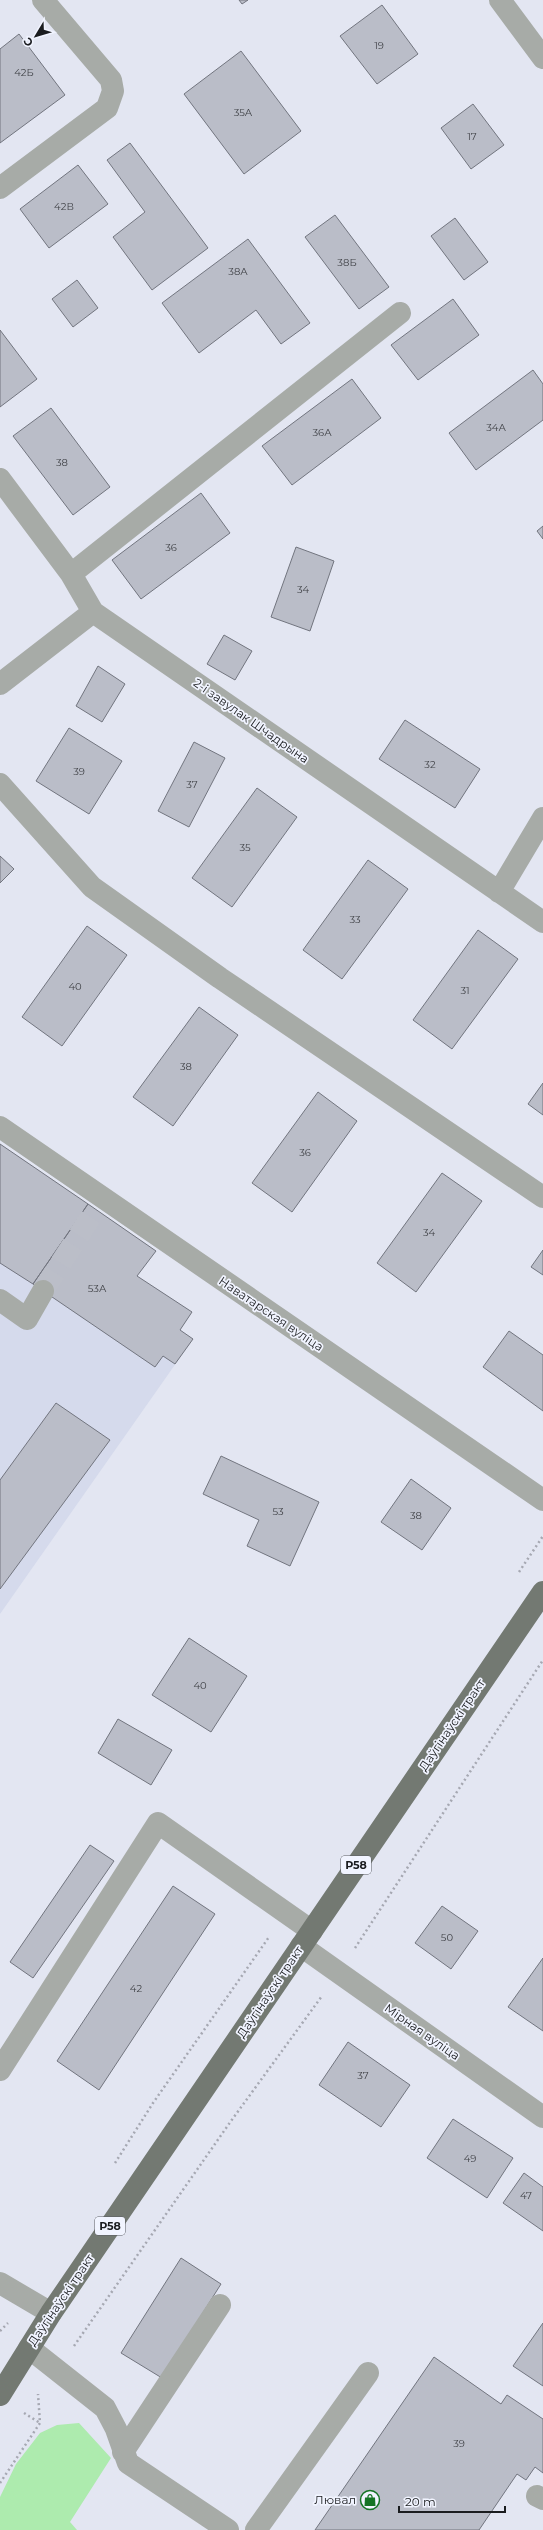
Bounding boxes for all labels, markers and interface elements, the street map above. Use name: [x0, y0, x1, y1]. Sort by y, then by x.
north arrow: [16, 16, 56, 56]
text: С: [20, 35, 36, 50]
house number: 19: [374, 39, 384, 52]
house number: 42Б: [14, 66, 34, 79]
house number: 35А: [234, 106, 253, 119]
house number: 17: [467, 130, 477, 143]
house number: 42В: [54, 200, 74, 213]
house number: 38Б: [337, 256, 357, 269]
house number: 38А: [228, 265, 248, 278]
house number: 34А: [486, 421, 506, 434]
house number: 36А: [312, 426, 332, 439]
house number: 38: [56, 456, 68, 469]
house number: 36: [165, 541, 177, 554]
house number: 34: [297, 583, 310, 596]
street label: 2-і завулак Шчадрына: [191, 675, 312, 766]
house number: 32: [424, 758, 436, 771]
house number: 39: [73, 765, 85, 778]
house number: 37: [186, 778, 198, 791]
house number: 35: [239, 841, 251, 854]
house number: 33: [349, 913, 361, 926]
house number: 40: [68, 980, 82, 993]
house number: 31: [460, 984, 470, 997]
house number: 38: [180, 1060, 192, 1073]
house number: 36: [299, 1146, 311, 1159]
house number: 34: [423, 1226, 436, 1239]
street label: Наватарская вуліца: [216, 1273, 326, 1354]
house number: 53А: [88, 1282, 107, 1295]
house number: 53: [272, 1505, 284, 1518]
house number: 38: [410, 1509, 422, 1522]
street label: Даўгінаўскі тракт: [415, 1676, 488, 1773]
house number: 40: [193, 1679, 207, 1692]
road number: Р58: [341, 1856, 371, 1874]
house number: 50: [441, 1931, 454, 1944]
street label: Даўгінаўскі тракт: [233, 1943, 306, 2040]
house number: 42: [130, 1982, 142, 1995]
street label: Мірная вуліца: [382, 2000, 463, 2063]
house number: 37: [357, 2069, 369, 2082]
house number: 49: [464, 2152, 476, 2165]
house number: 47: [520, 2189, 532, 2202]
road number: Р58: [95, 2217, 125, 2235]
street label: Даўгінаўскі тракт: [24, 2251, 97, 2348]
house number: 39: [453, 2437, 465, 2450]
scale bar: [399, 2488, 505, 2514]
shop icon: Лювал: [359, 2489, 381, 2511]
place label: Лювал: [314, 2492, 356, 2507]
text: 20 m: [405, 2494, 436, 2509]

